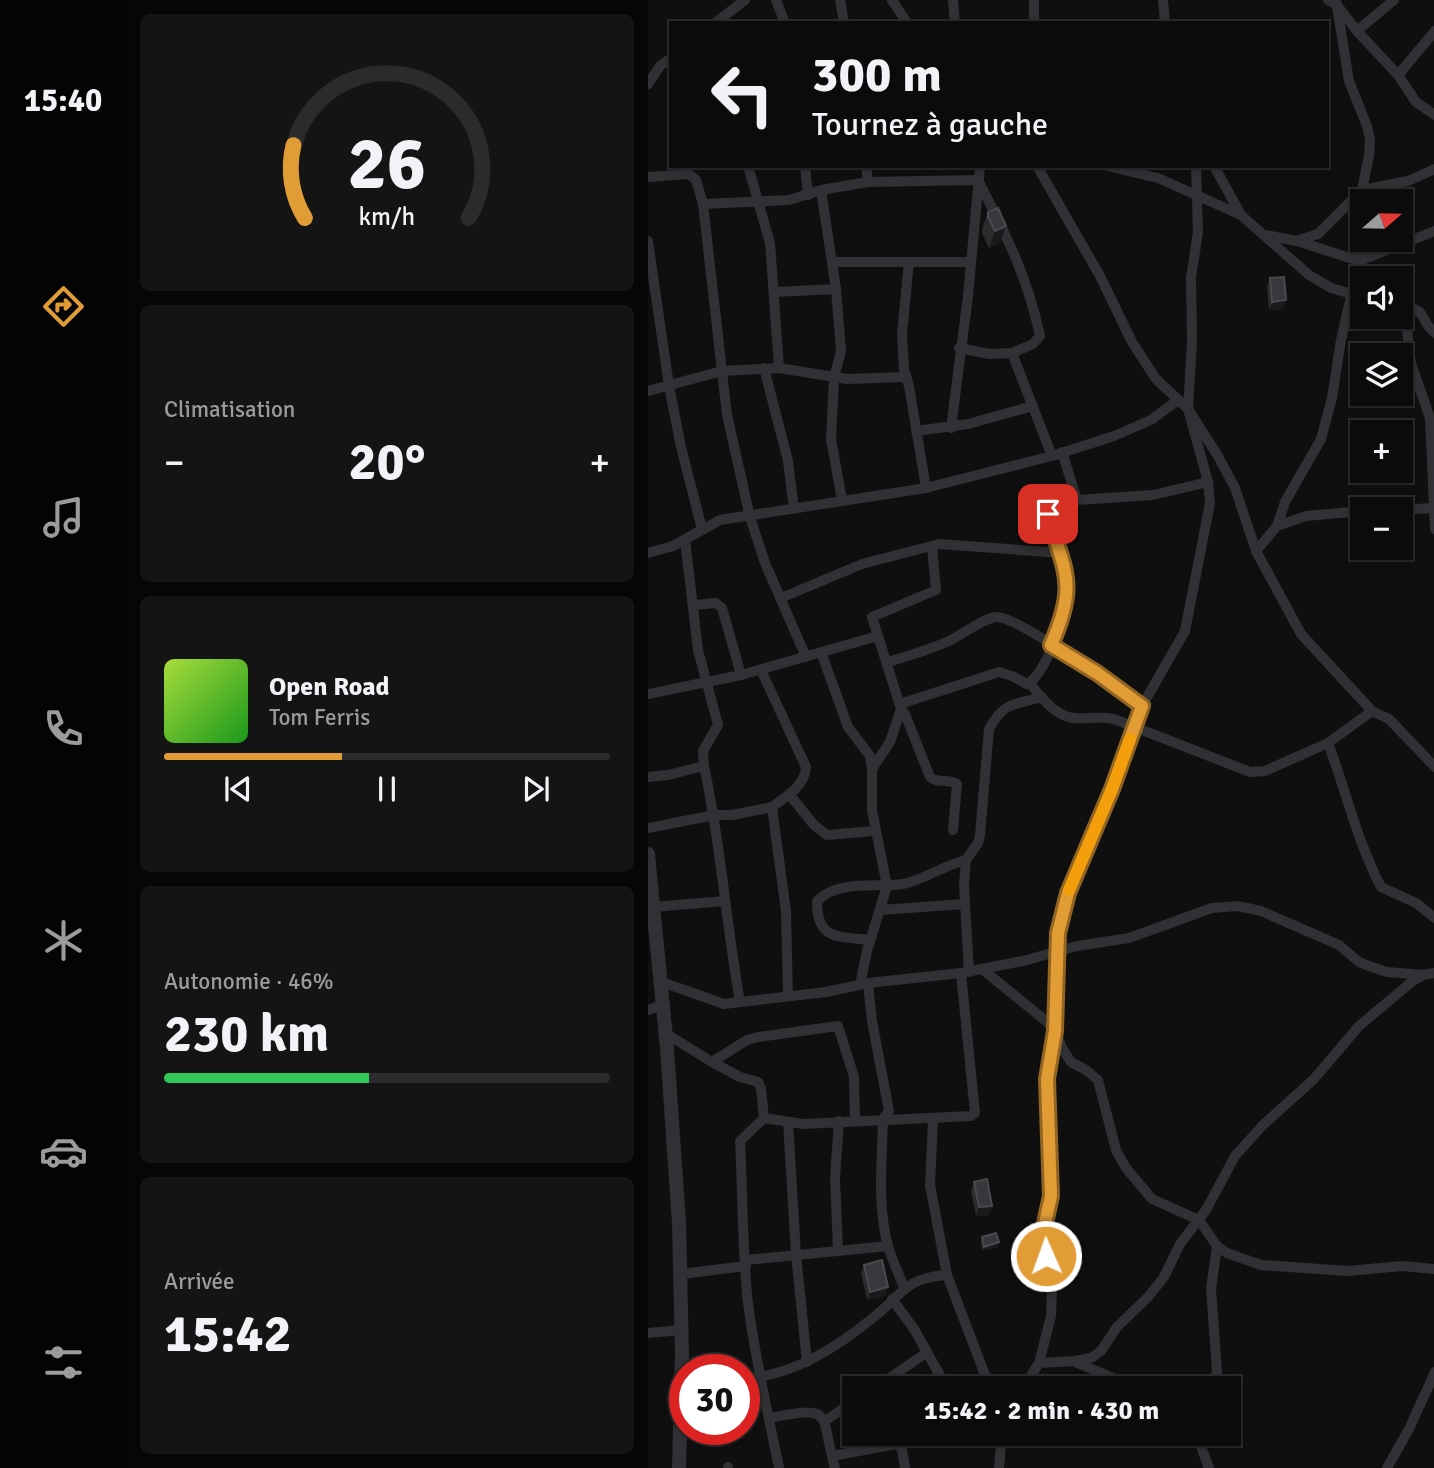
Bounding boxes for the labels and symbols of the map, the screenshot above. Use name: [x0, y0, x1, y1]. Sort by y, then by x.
north arrow: [1350, 189, 1413, 252]
pin: [1018, 484, 1078, 544]
position arrow: [1009, 1219, 1083, 1293]
speed limit sign: 30: [669, 1354, 760, 1445]

